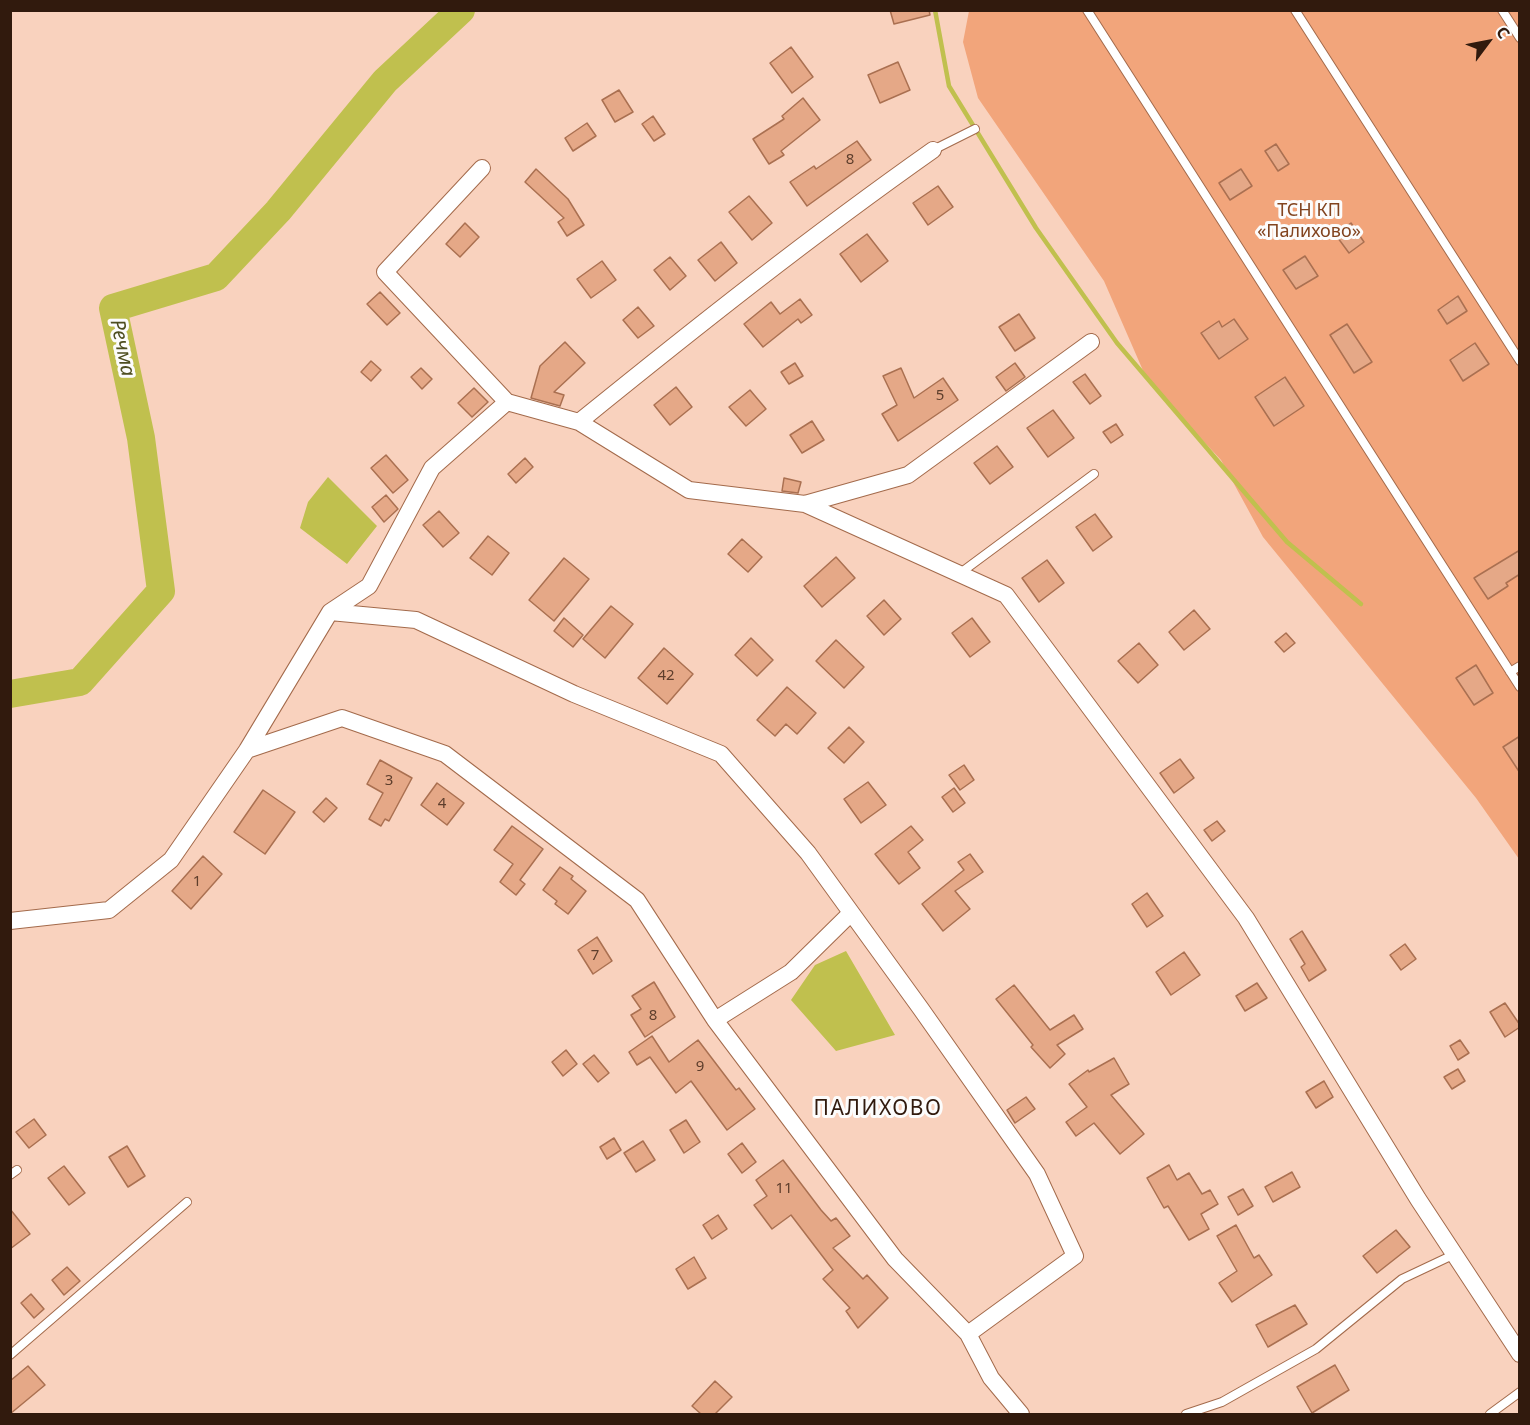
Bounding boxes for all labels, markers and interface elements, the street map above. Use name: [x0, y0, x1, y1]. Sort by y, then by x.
north arrow: [1458, 12, 1518, 72]
text: С: [1491, 22, 1515, 43]
house number: 8: [846, 151, 854, 169]
park label: ТСН КП «Палихово»: [1257, 200, 1361, 242]
water label: Речма: [104, 317, 140, 379]
house number: 5: [936, 387, 944, 405]
house number: 42: [657, 667, 675, 685]
house number: 3: [385, 772, 393, 790]
house number: 4: [438, 795, 446, 813]
house number: 1: [193, 873, 201, 891]
house number: 7: [591, 947, 599, 965]
house number: 8: [649, 1007, 657, 1025]
house number: 9: [696, 1058, 704, 1076]
district label: ПАЛИХОВО: [814, 1096, 942, 1122]
house number: 11: [775, 1180, 793, 1198]

